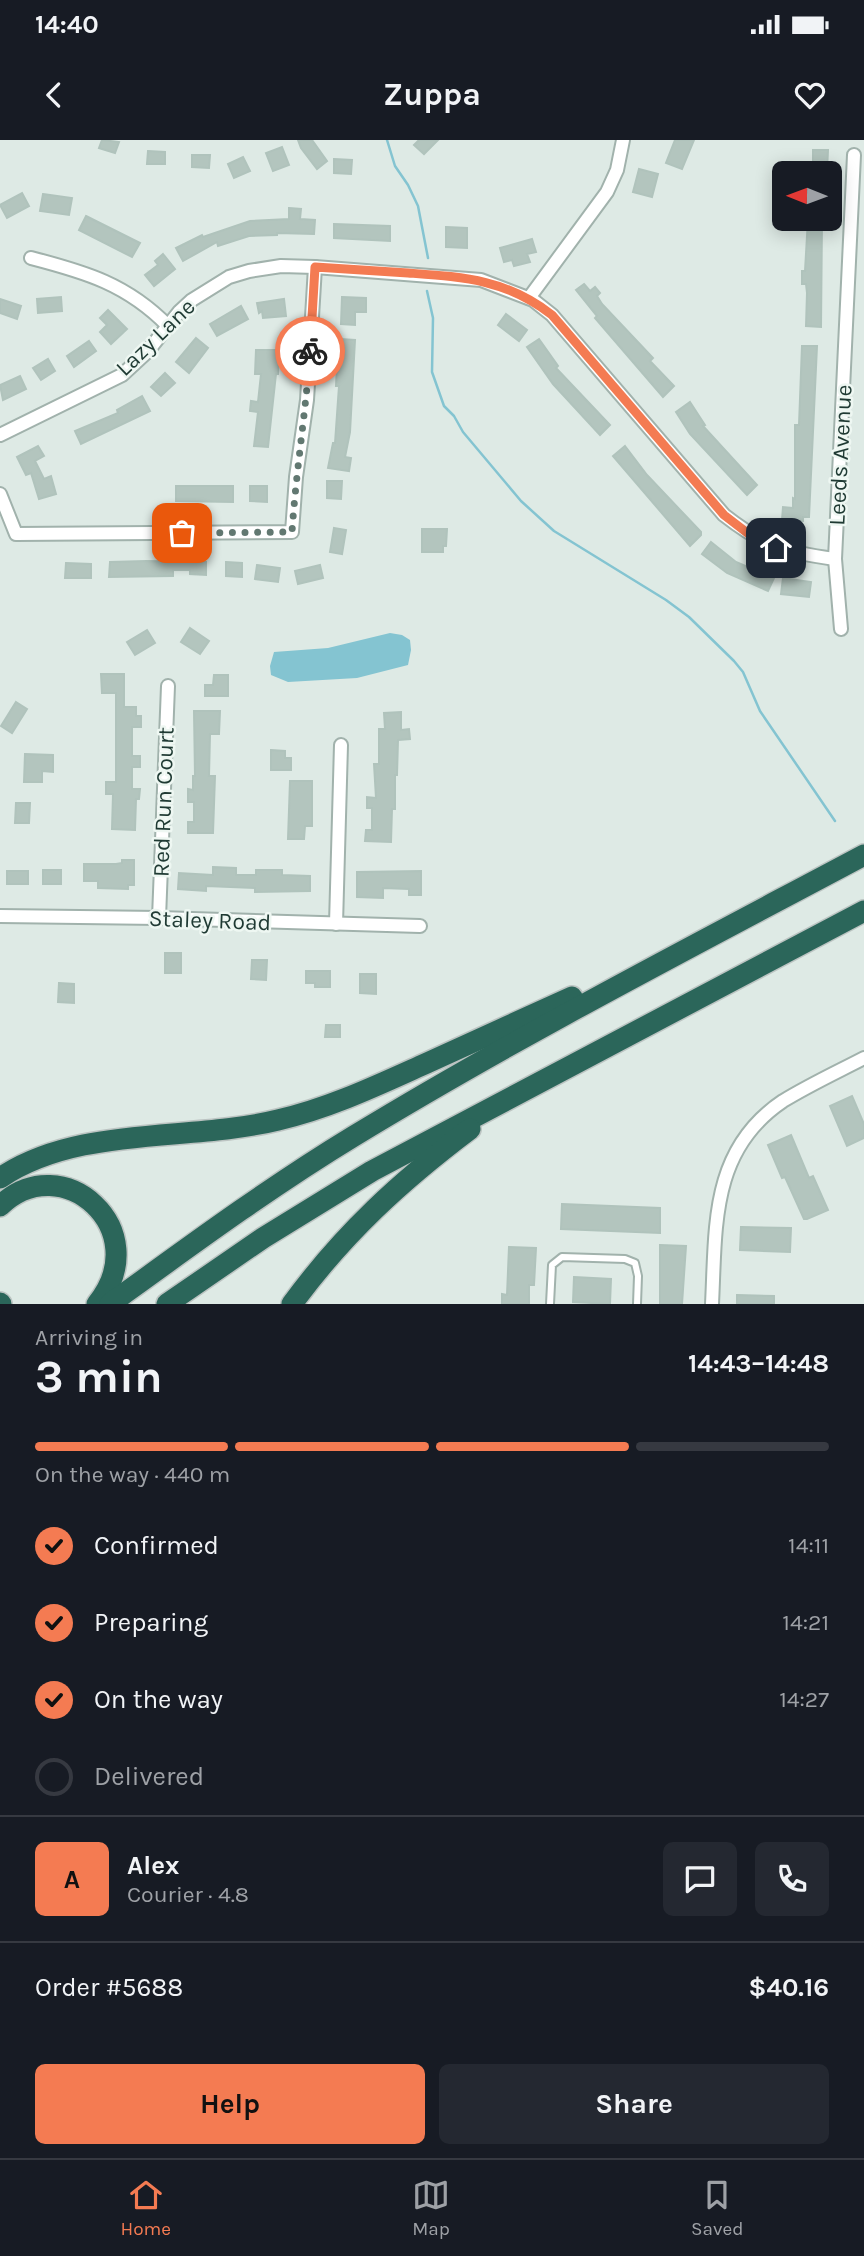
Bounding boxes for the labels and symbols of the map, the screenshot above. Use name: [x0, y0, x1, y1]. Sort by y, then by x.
north arrow: [772, 161, 842, 231]
street label: Lazy Lane: [110, 293, 201, 382]
courier: [275, 316, 345, 386]
street label: Leeds Avenue: [823, 384, 858, 526]
pin: [152, 503, 212, 563]
pin: [746, 518, 806, 578]
street label: Red Run Court: [147, 726, 180, 877]
street label: Staley Road: [148, 905, 272, 936]

